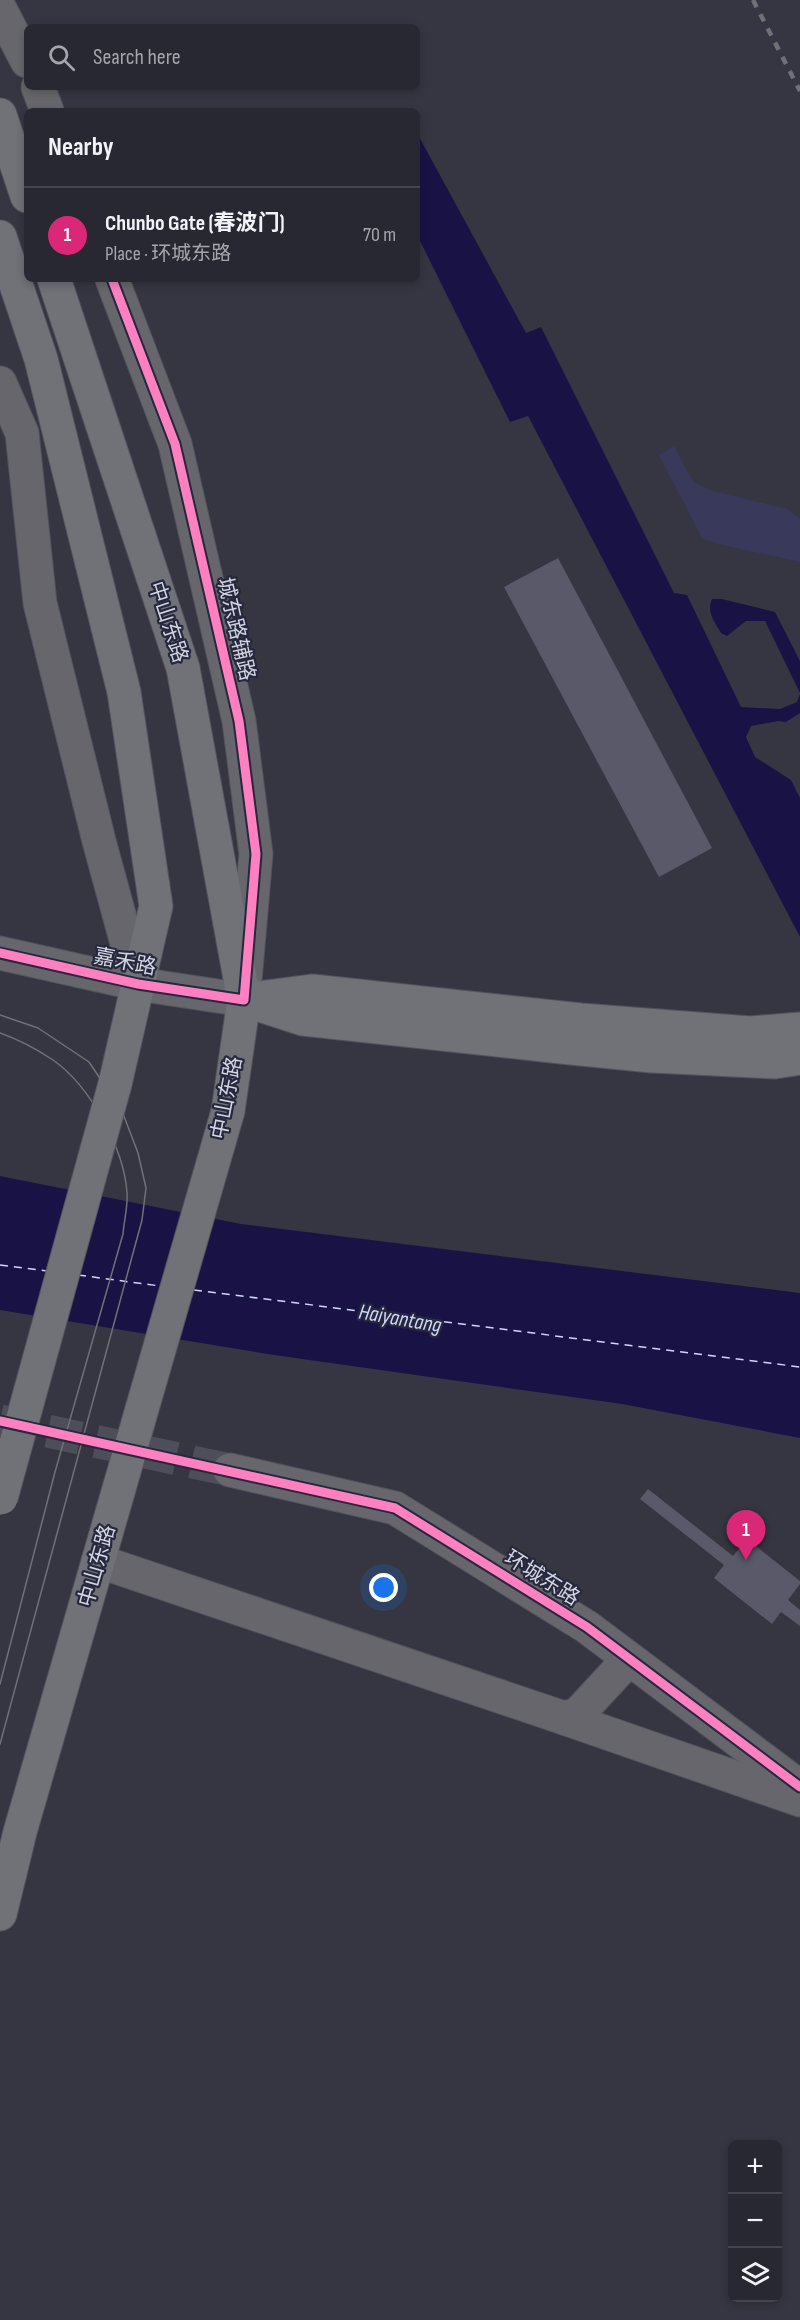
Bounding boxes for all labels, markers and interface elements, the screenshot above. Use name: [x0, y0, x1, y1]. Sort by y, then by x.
search box: [24, 24, 420, 90]
icon: search: [45, 41, 78, 74]
text: Search here: [93, 44, 180, 71]
text: Nearby: [48, 132, 114, 163]
text: Chunbo Gate (春波门): [105, 210, 285, 237]
text: 1: [64, 223, 71, 247]
text: 70 m: [363, 223, 396, 247]
text: Place · 环城东路: [105, 242, 231, 266]
street label: 城东路辅路: [212, 575, 260, 683]
street label: 中山东路: [143, 578, 193, 666]
street label: 嘉禾路: [92, 944, 158, 980]
street label: 中山东路: [207, 1054, 247, 1142]
water label: Haiyantang: [356, 1298, 444, 1340]
pin: 1: [726, 1510, 766, 1560]
street label: 中山东路: [73, 1522, 121, 1610]
street label: 环城东路: [500, 1545, 584, 1611]
your location: [369, 1573, 398, 1602]
map controls: [728, 2140, 782, 2302]
button: +: [728, 2140, 782, 2194]
button: −: [728, 2194, 782, 2248]
button: layers: [728, 2248, 782, 2302]

